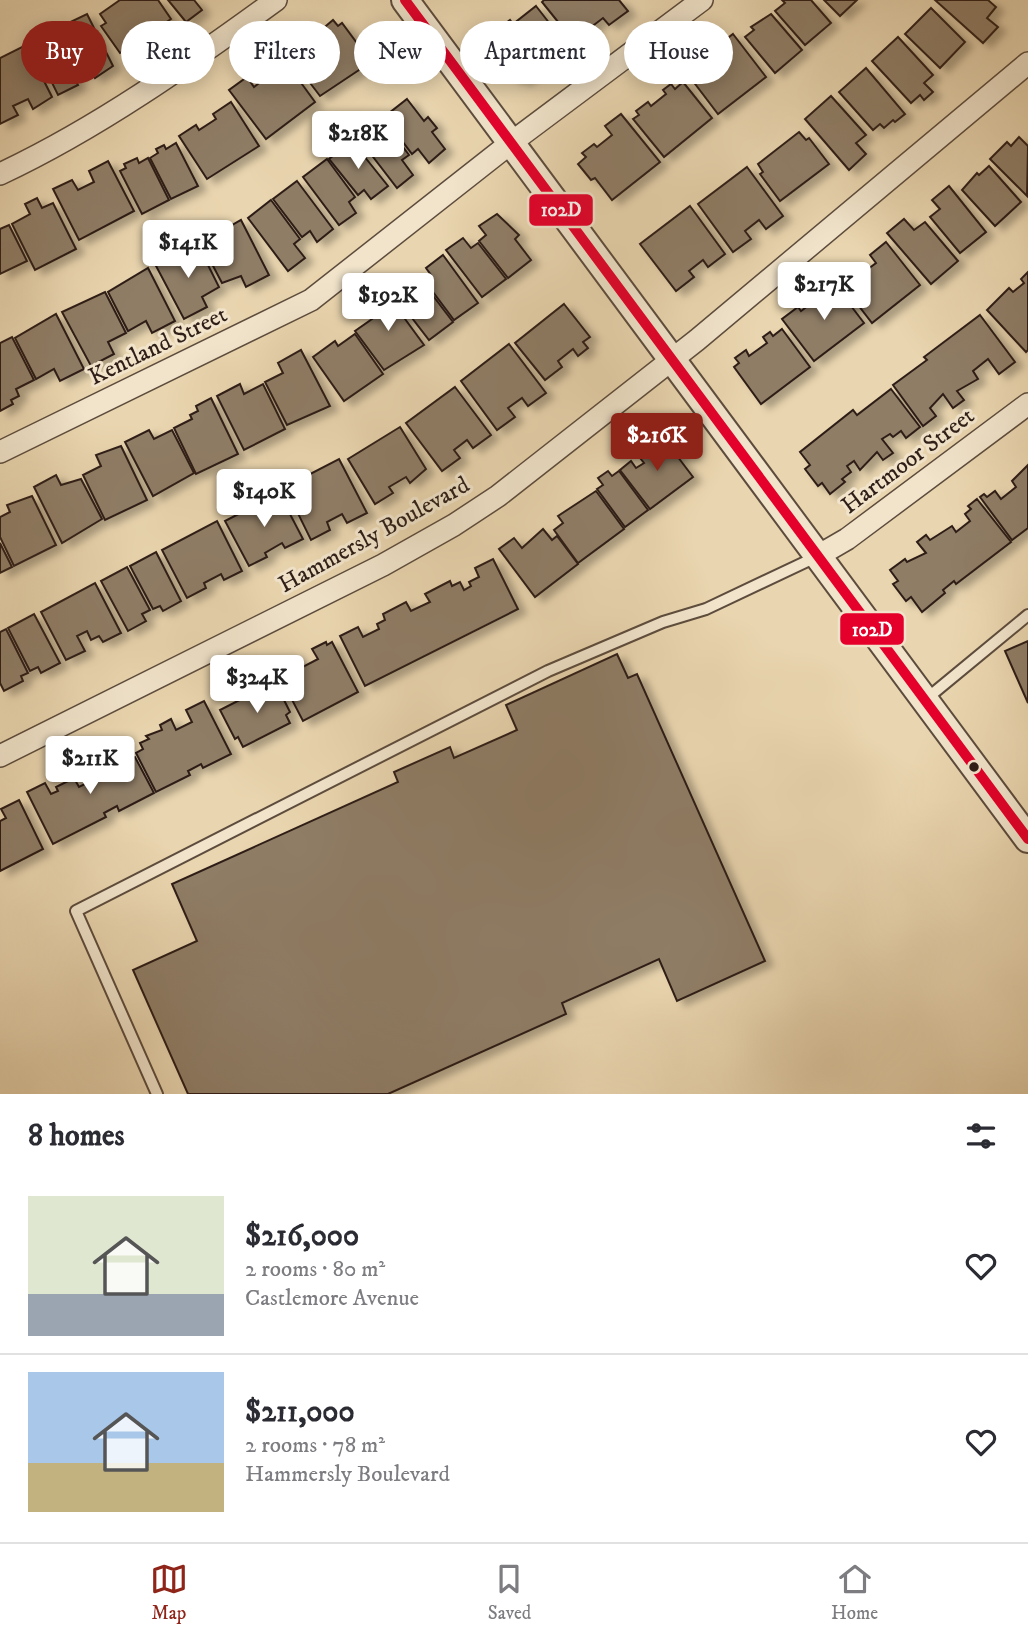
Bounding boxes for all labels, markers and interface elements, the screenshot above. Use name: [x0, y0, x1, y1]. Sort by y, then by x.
chip: Buy: [21, 21, 107, 84]
chip: Rent: [121, 21, 215, 84]
chip: Filters: [229, 21, 340, 84]
chip: New: [354, 21, 446, 84]
chip: Apartment: [460, 21, 610, 84]
chip: House: [624, 21, 733, 84]
pin: $218K: [309, 111, 407, 171]
text: $218K: [328, 119, 388, 148]
line badge: 102D: [528, 193, 594, 227]
text: 102D: [541, 199, 581, 222]
pin: $141K: [139, 220, 237, 280]
text: $141K: [159, 228, 217, 257]
pin: $217K: [775, 262, 873, 322]
text: $217K: [794, 270, 854, 299]
pin: $192K: [339, 274, 437, 333]
text: $192K: [358, 281, 418, 310]
street label: Kentland Street: [84, 299, 232, 392]
street label: Hartmoor Street: [835, 401, 981, 521]
pin: $216K: [608, 414, 706, 473]
text: $216K: [627, 421, 687, 450]
pin: $140K: [215, 470, 313, 529]
street label: Hammersly Boulevard: [273, 470, 475, 600]
text: $140K: [233, 477, 295, 506]
line badge: 102D: [839, 612, 905, 646]
text: 102D: [852, 619, 892, 642]
pin: $324K: [208, 656, 306, 715]
text: $324K: [226, 663, 288, 692]
pin: $211K: [41, 736, 139, 796]
text: $211K: [62, 744, 118, 773]
unlabelled marker: [967, 760, 981, 774]
icon: filters: [962, 1117, 1000, 1155]
text: 8 homes: [28, 1118, 125, 1155]
text: $216,000: [245, 1218, 359, 1255]
icon: home: [84, 1224, 168, 1308]
icon: heart: [962, 1247, 1000, 1285]
text: 2 rooms · 80 m²: [245, 1255, 385, 1284]
text: Castlemore Avenue: [245, 1284, 419, 1313]
text: $211,000: [245, 1394, 355, 1431]
icon: home: [84, 1400, 168, 1484]
icon: heart: [962, 1423, 1000, 1461]
text: 2 rooms · 78 m²: [245, 1431, 385, 1460]
text: Hammersly Boulevard: [245, 1460, 450, 1489]
tab: Map: [150, 1560, 188, 1625]
tab: Saved: [488, 1560, 531, 1625]
tab: Home: [831, 1560, 878, 1625]

